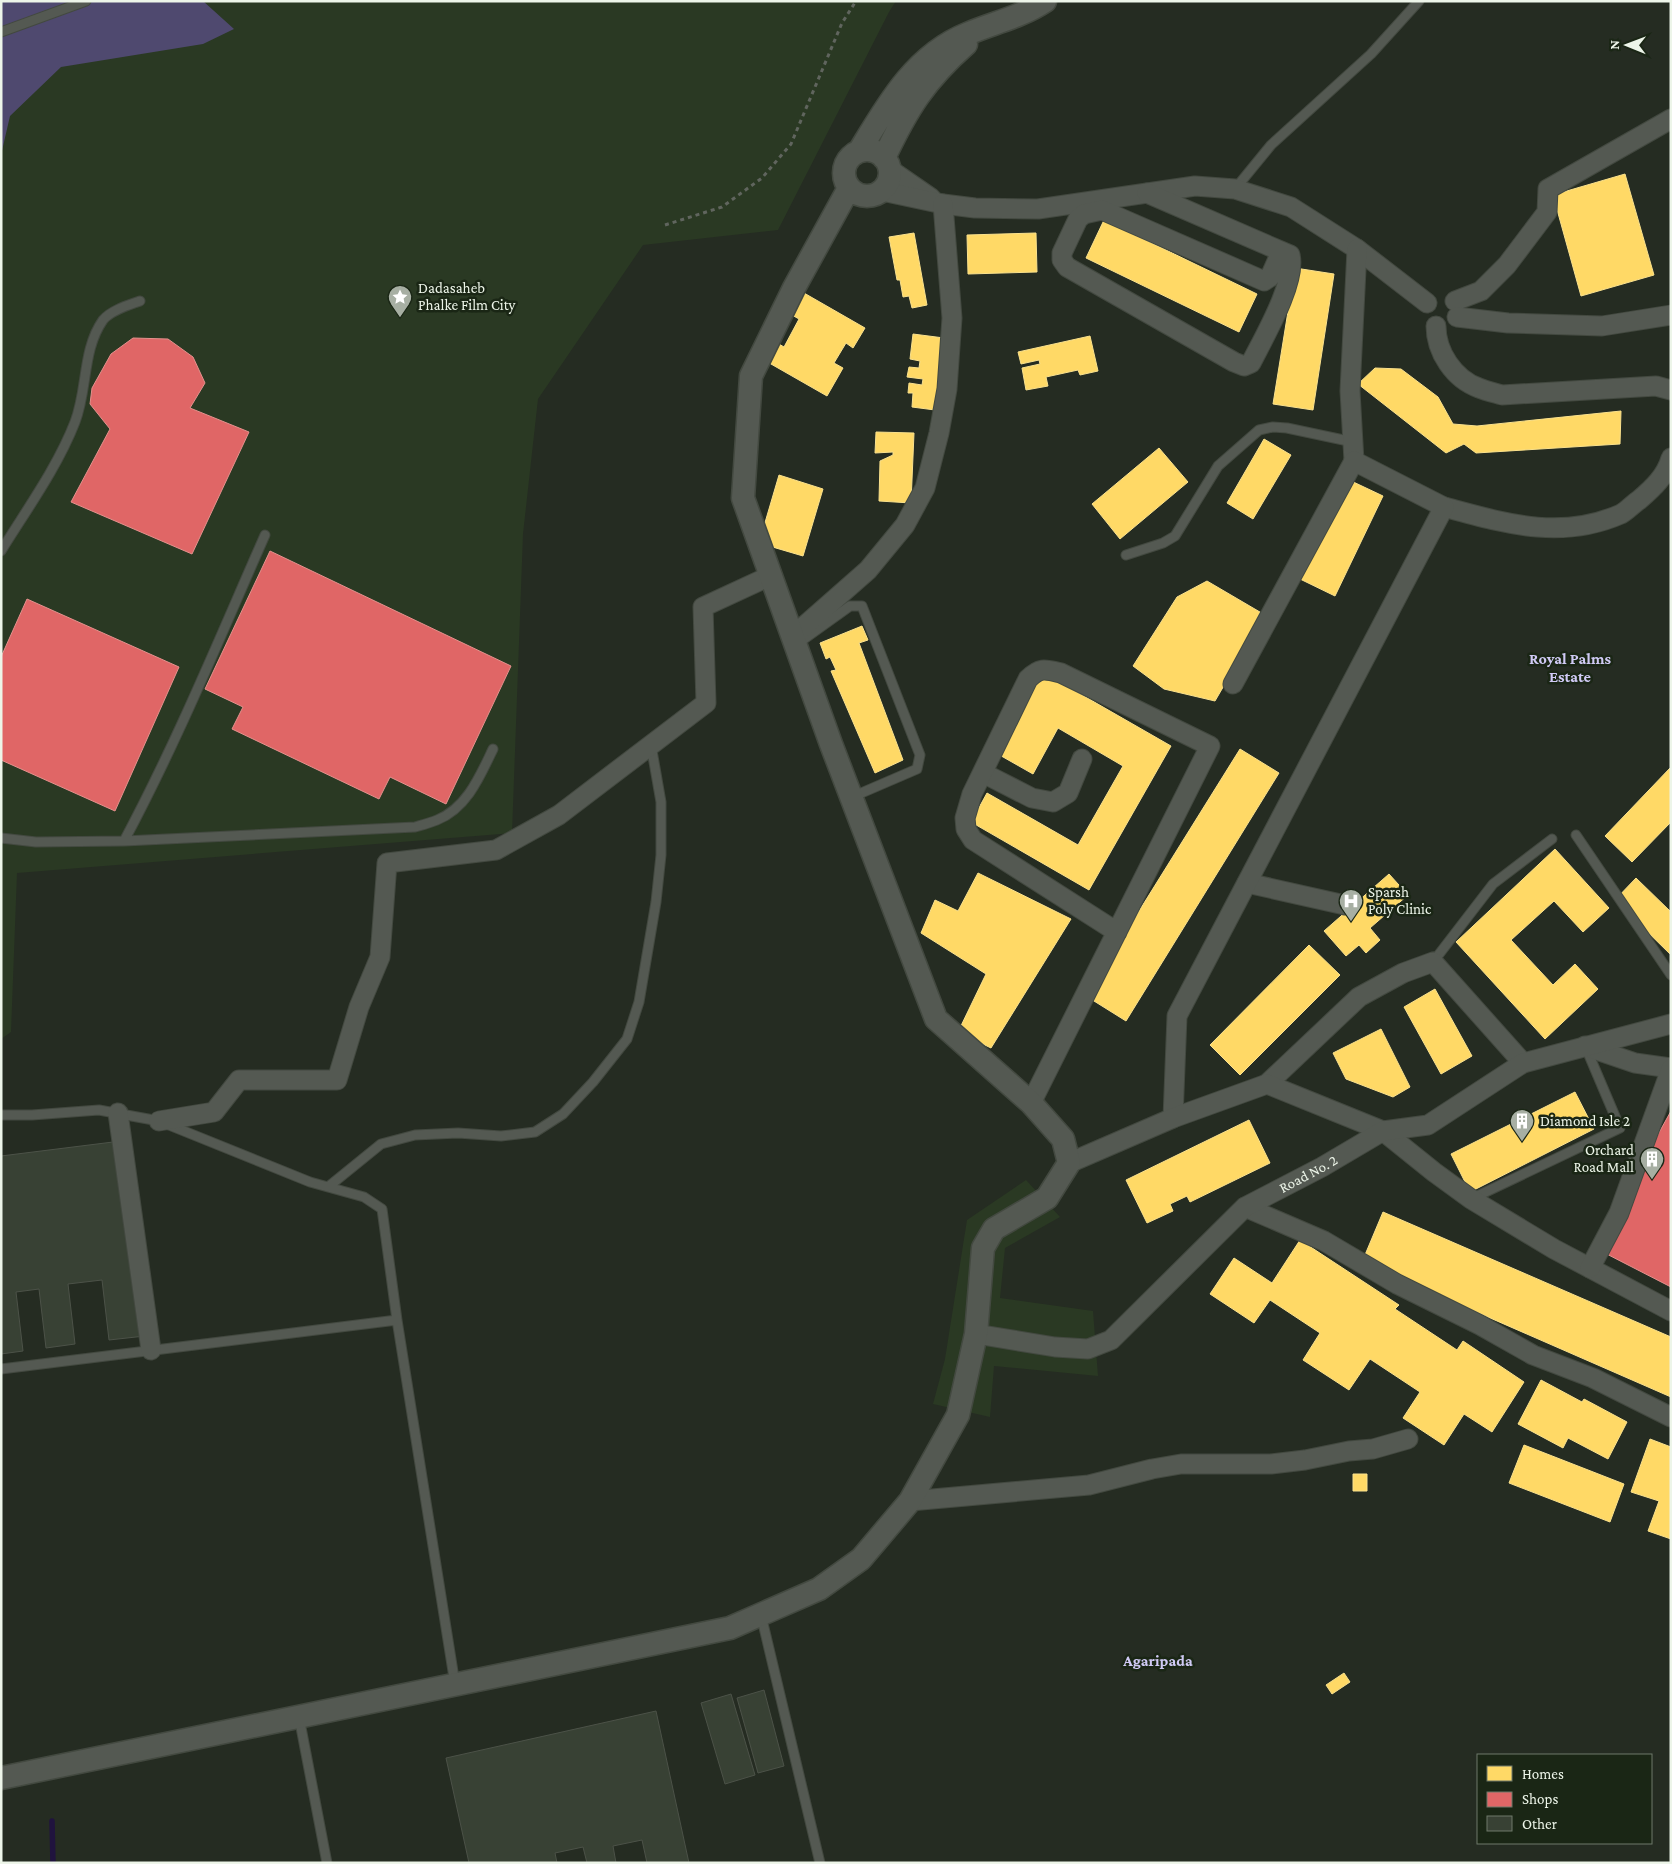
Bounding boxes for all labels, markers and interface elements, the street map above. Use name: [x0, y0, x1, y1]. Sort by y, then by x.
north arrow: [1602, 20, 1652, 70]
text: N: [1606, 39, 1622, 50]
place label: Dadasaheb Phalke Film City: [418, 280, 516, 314]
place icon: Dadasaheb Phalke Film City: [387, 284, 413, 318]
district label: Royal Palms Estate: [1529, 650, 1611, 685]
place label: Sparsh Poly Clinic: [1368, 884, 1432, 918]
hospital icon: Sparsh Poly Clinic: [1338, 888, 1364, 922]
building icon: Diamond Isle 2: [1509, 1108, 1535, 1142]
place label: Diamond Isle 2: [1540, 1113, 1630, 1129]
place label: Orchard Road Mall: [1574, 1142, 1634, 1175]
building icon: Orchard Road Mall: [1639, 1146, 1665, 1180]
street label: Road No. 2: [1276, 1152, 1340, 1196]
district label: Agaripada: [1122, 1652, 1193, 1669]
legend: [1477, 1754, 1652, 1844]
text: Homes: [1522, 1766, 1564, 1782]
text: Shops: [1522, 1791, 1558, 1808]
text: Other: [1522, 1816, 1558, 1832]

